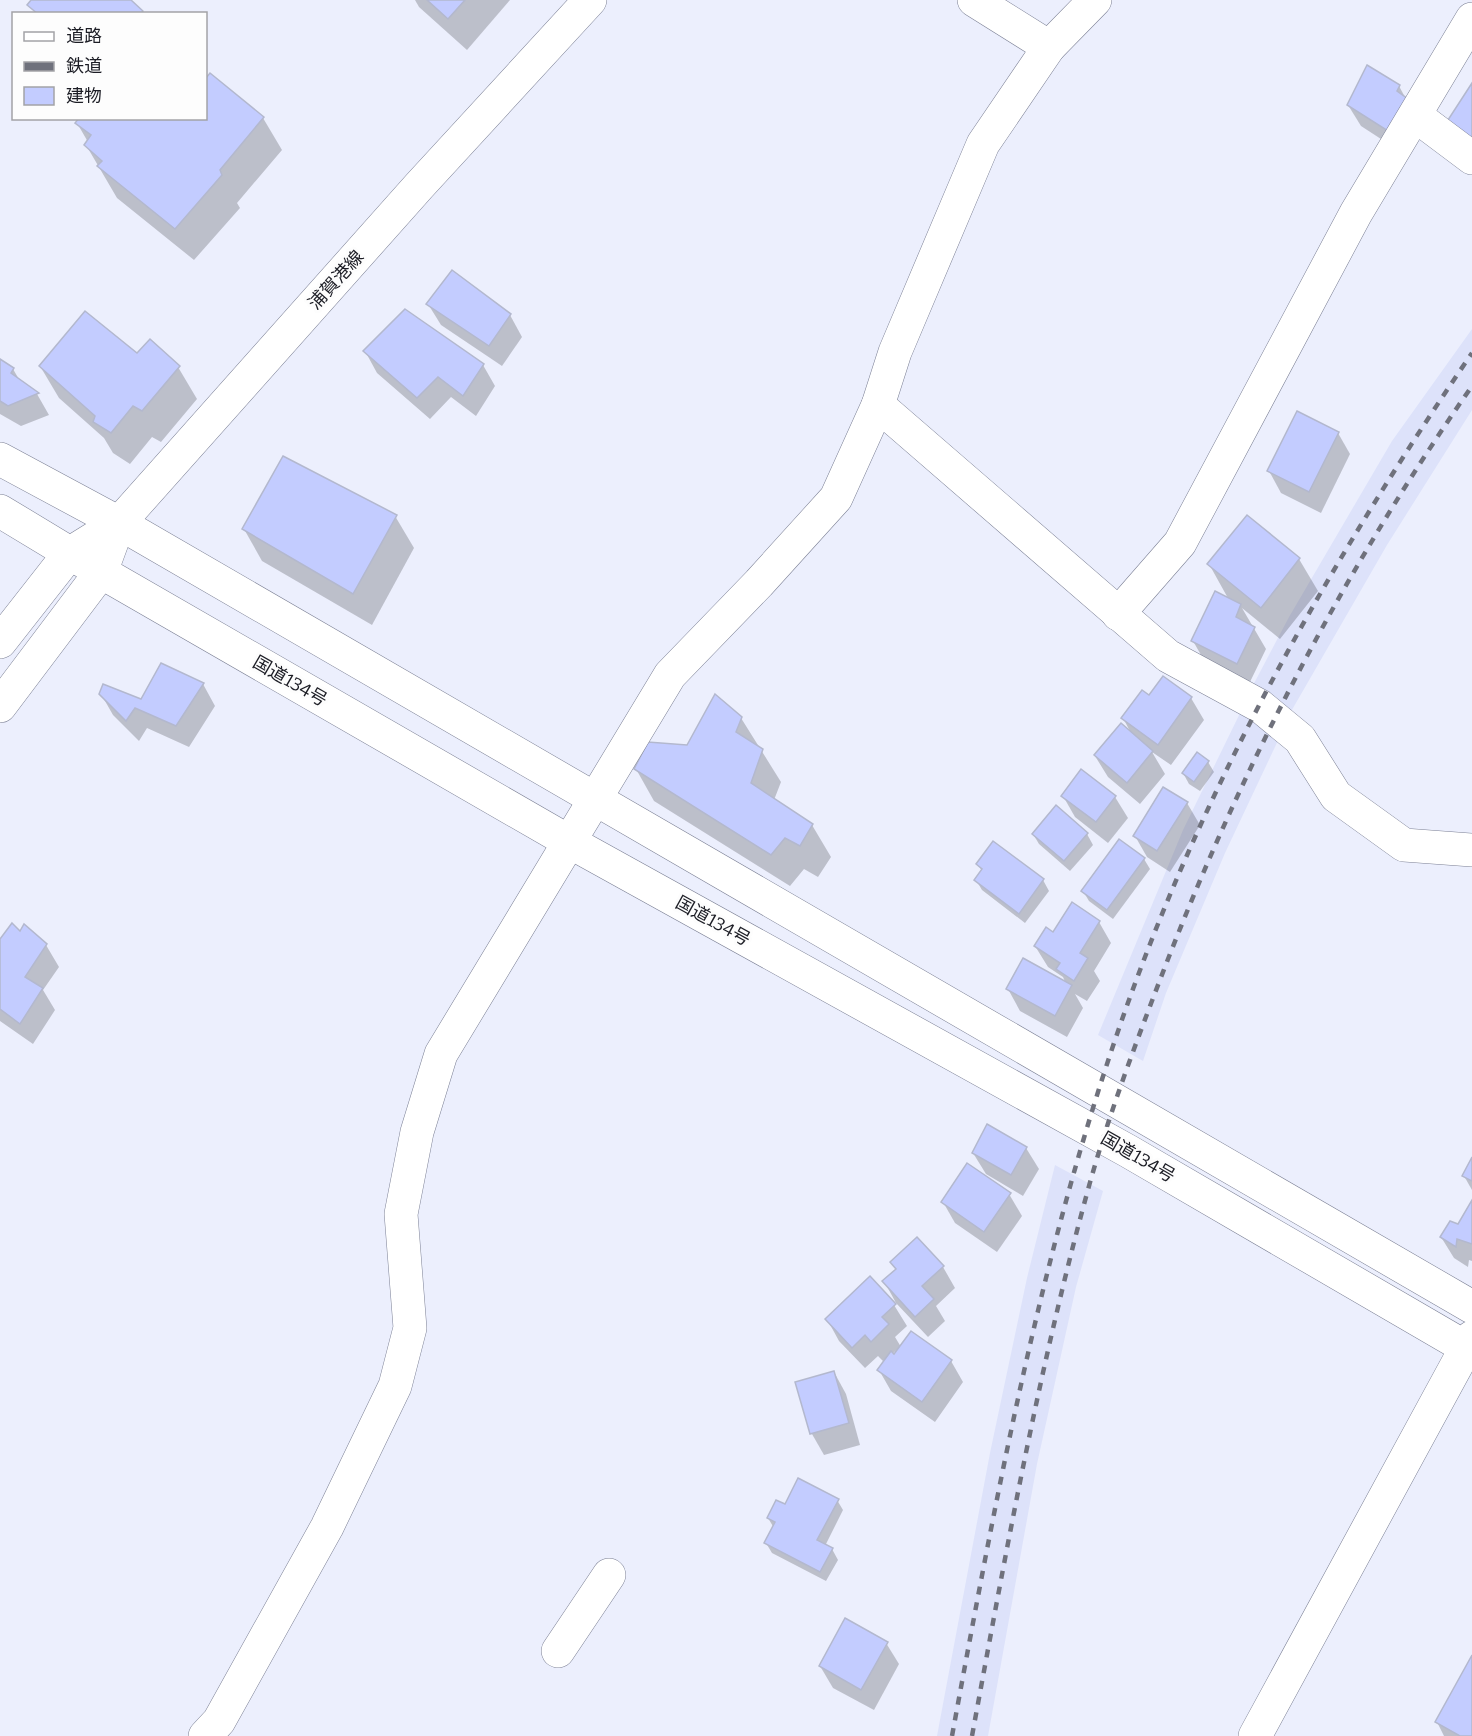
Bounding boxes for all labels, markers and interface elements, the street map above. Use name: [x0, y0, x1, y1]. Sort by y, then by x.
legend: [12, 12, 207, 120]
text: 道路: [66, 25, 102, 47]
text: 鉄道: [66, 55, 102, 77]
text: 建物: [66, 85, 102, 107]
street label: 浦賀港線: [304, 246, 368, 314]
street label: 国道134号: [249, 651, 331, 711]
street label: 国道134号: [672, 891, 754, 951]
street label: 国道134号: [1097, 1127, 1179, 1187]

